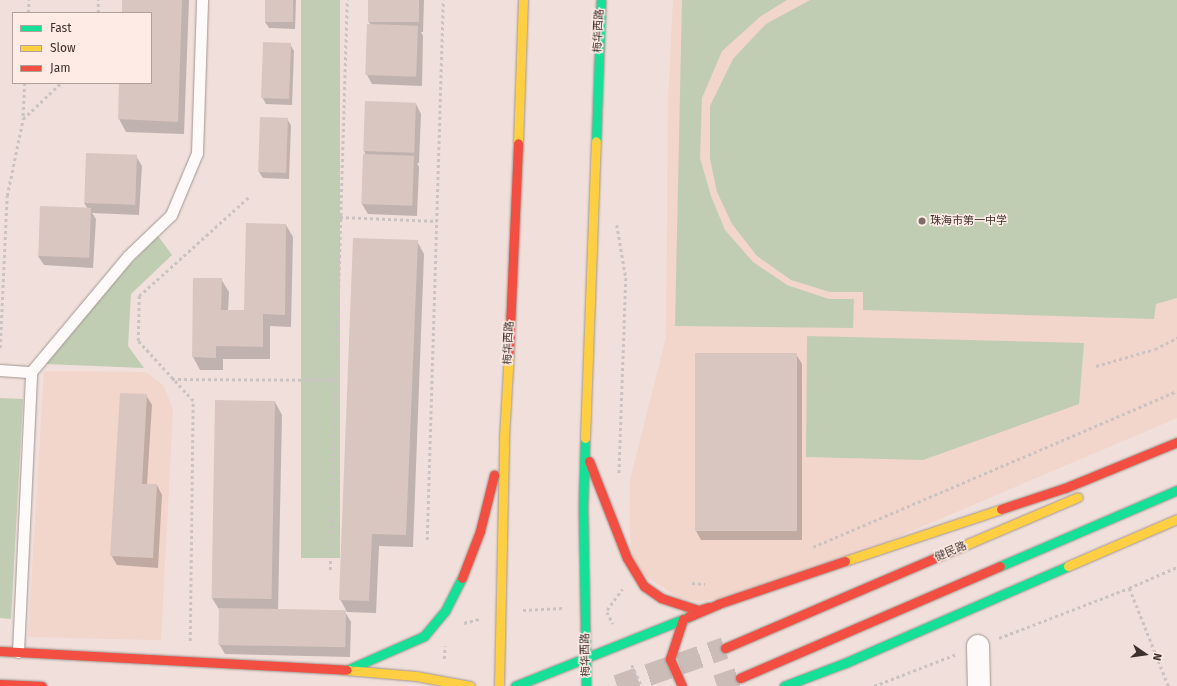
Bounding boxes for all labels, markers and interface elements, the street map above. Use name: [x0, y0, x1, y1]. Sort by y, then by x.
street label: 梅华西路: [591, 9, 607, 53]
legend: [12, 12, 152, 84]
text: Fast: [50, 21, 72, 35]
text: Slow: [50, 41, 76, 55]
text: Jam: [50, 61, 70, 75]
place label: 珠海市第一中学: [930, 214, 1007, 228]
marker: 珠海市第一中学: [917, 216, 927, 226]
street label: 梅华西路: [501, 321, 517, 365]
street label: 健民路: [933, 539, 969, 565]
street label: 梅华西路: [579, 633, 593, 677]
north arrow: [1125, 634, 1165, 674]
text: N: [1150, 652, 1164, 662]

